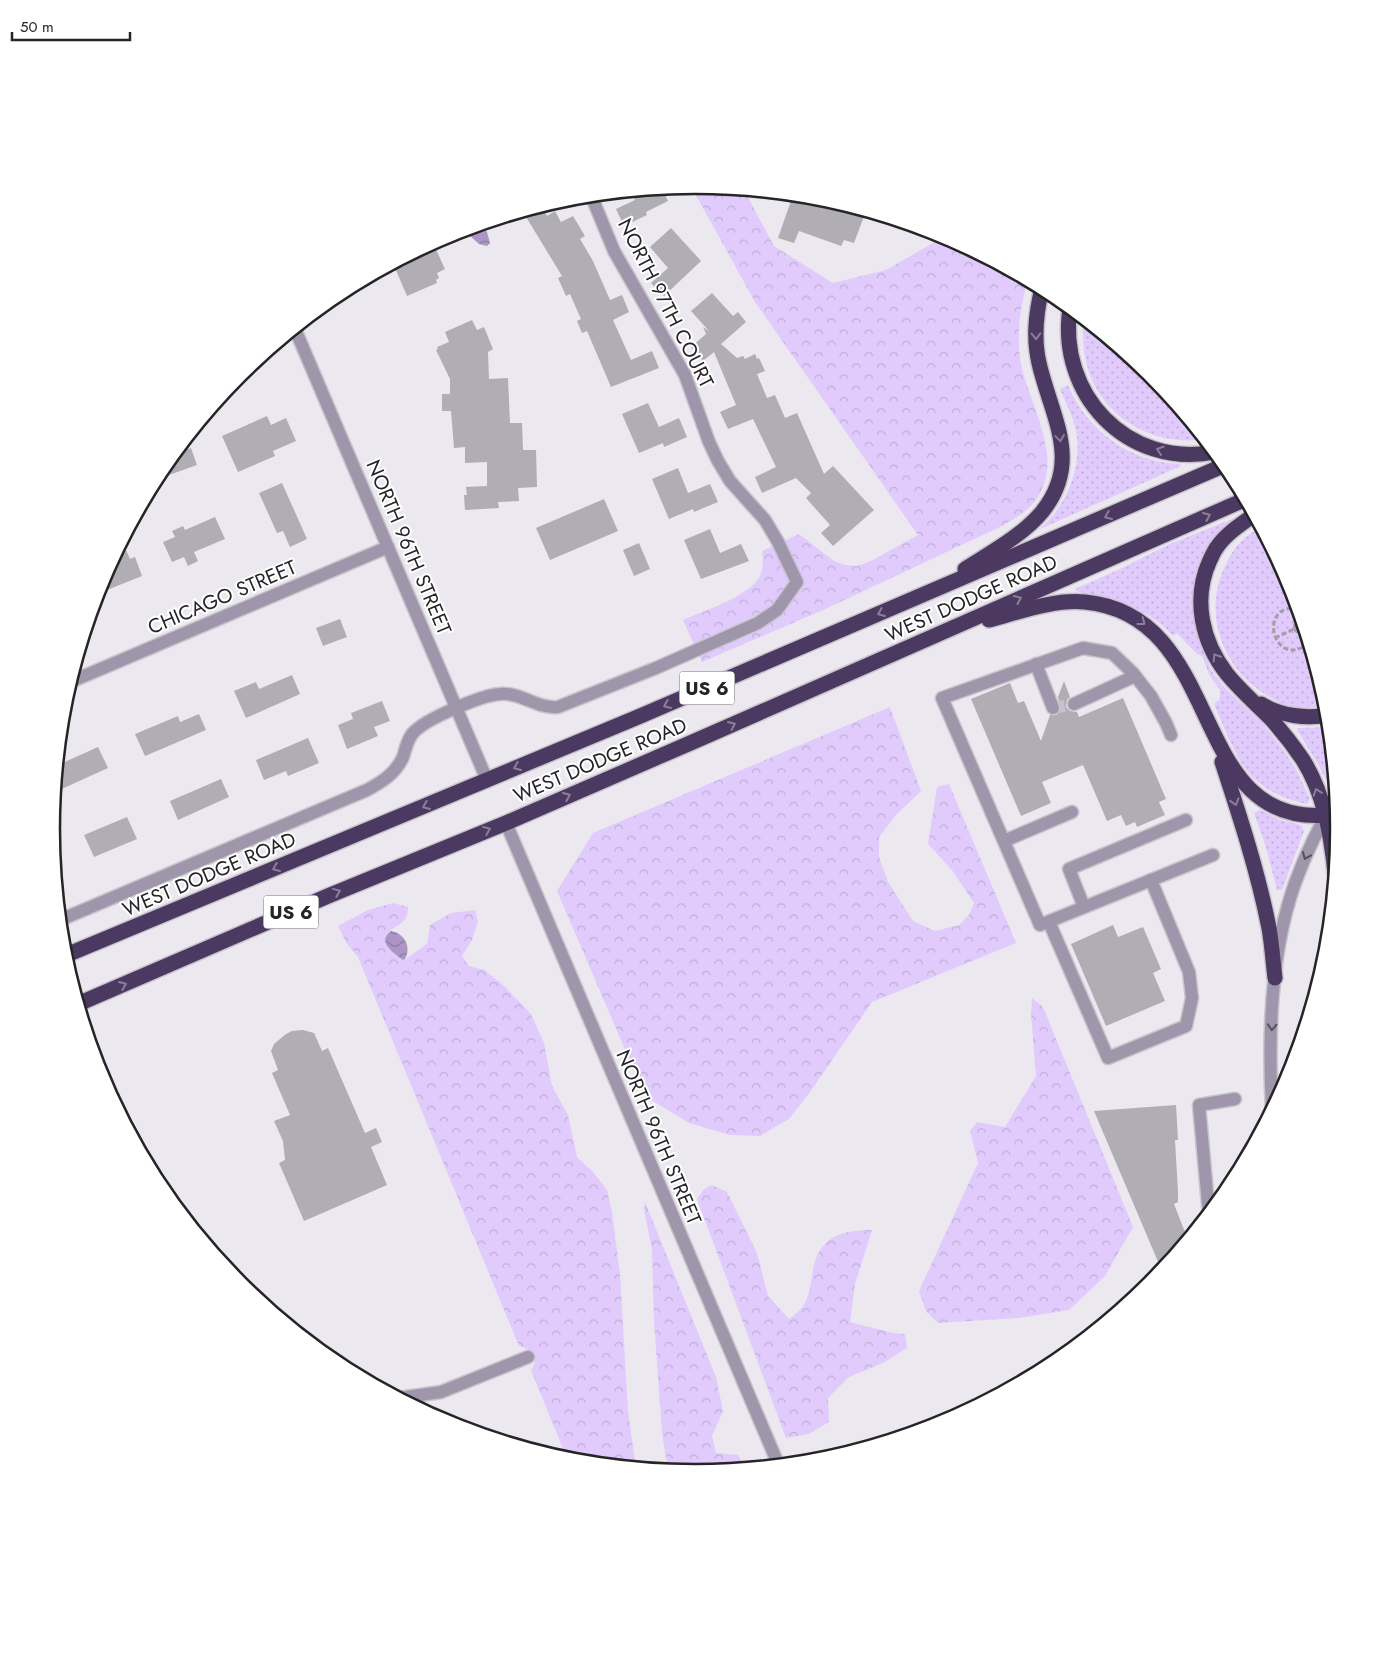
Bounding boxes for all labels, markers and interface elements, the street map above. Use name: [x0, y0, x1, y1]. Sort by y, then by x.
scale bar: [12, 10, 130, 42]
text: 50 m: [20, 16, 54, 38]
street label: NORTH 97TH COURT: [610, 214, 721, 393]
one-way arrow: [1031, 332, 1042, 340]
one-way arrow: [1055, 433, 1065, 442]
one-way arrow: [1157, 446, 1165, 456]
street label: NORTH 96TH STREET: [359, 455, 459, 640]
one-way arrow: [1104, 510, 1113, 520]
one-way arrow: [1202, 511, 1211, 522]
street label: WEST DODGE ROAD: [880, 547, 1062, 649]
street label: CHICAGO STREET: [143, 553, 302, 642]
one-way arrow: [1013, 595, 1022, 606]
one-way arrow: [877, 606, 886, 617]
one-way arrow: [1136, 616, 1146, 625]
one-way arrow: [1213, 654, 1223, 663]
road number: US 6: [680, 671, 734, 704]
one-way arrow: [663, 698, 672, 709]
street label: WEST DODGE ROAD: [509, 711, 691, 810]
one-way arrow: [727, 720, 736, 731]
one-way arrow: [514, 762, 522, 772]
one-way arrow: [1313, 788, 1323, 796]
one-way arrow: [562, 792, 571, 803]
one-way arrow: [1230, 798, 1240, 806]
one-way arrow: [422, 799, 431, 810]
street label: WEST DODGE ROAD: [118, 825, 300, 924]
one-way arrow: [482, 826, 491, 837]
one-way arrow: [1302, 851, 1313, 860]
one-way arrow: [272, 862, 281, 872]
one-way arrow: [332, 888, 341, 899]
road number: US 6: [264, 896, 318, 929]
one-way arrow: [118, 980, 127, 991]
one-way arrow: [1266, 1023, 1277, 1031]
street label: NORTH 96TH STREET: [609, 1045, 709, 1230]

